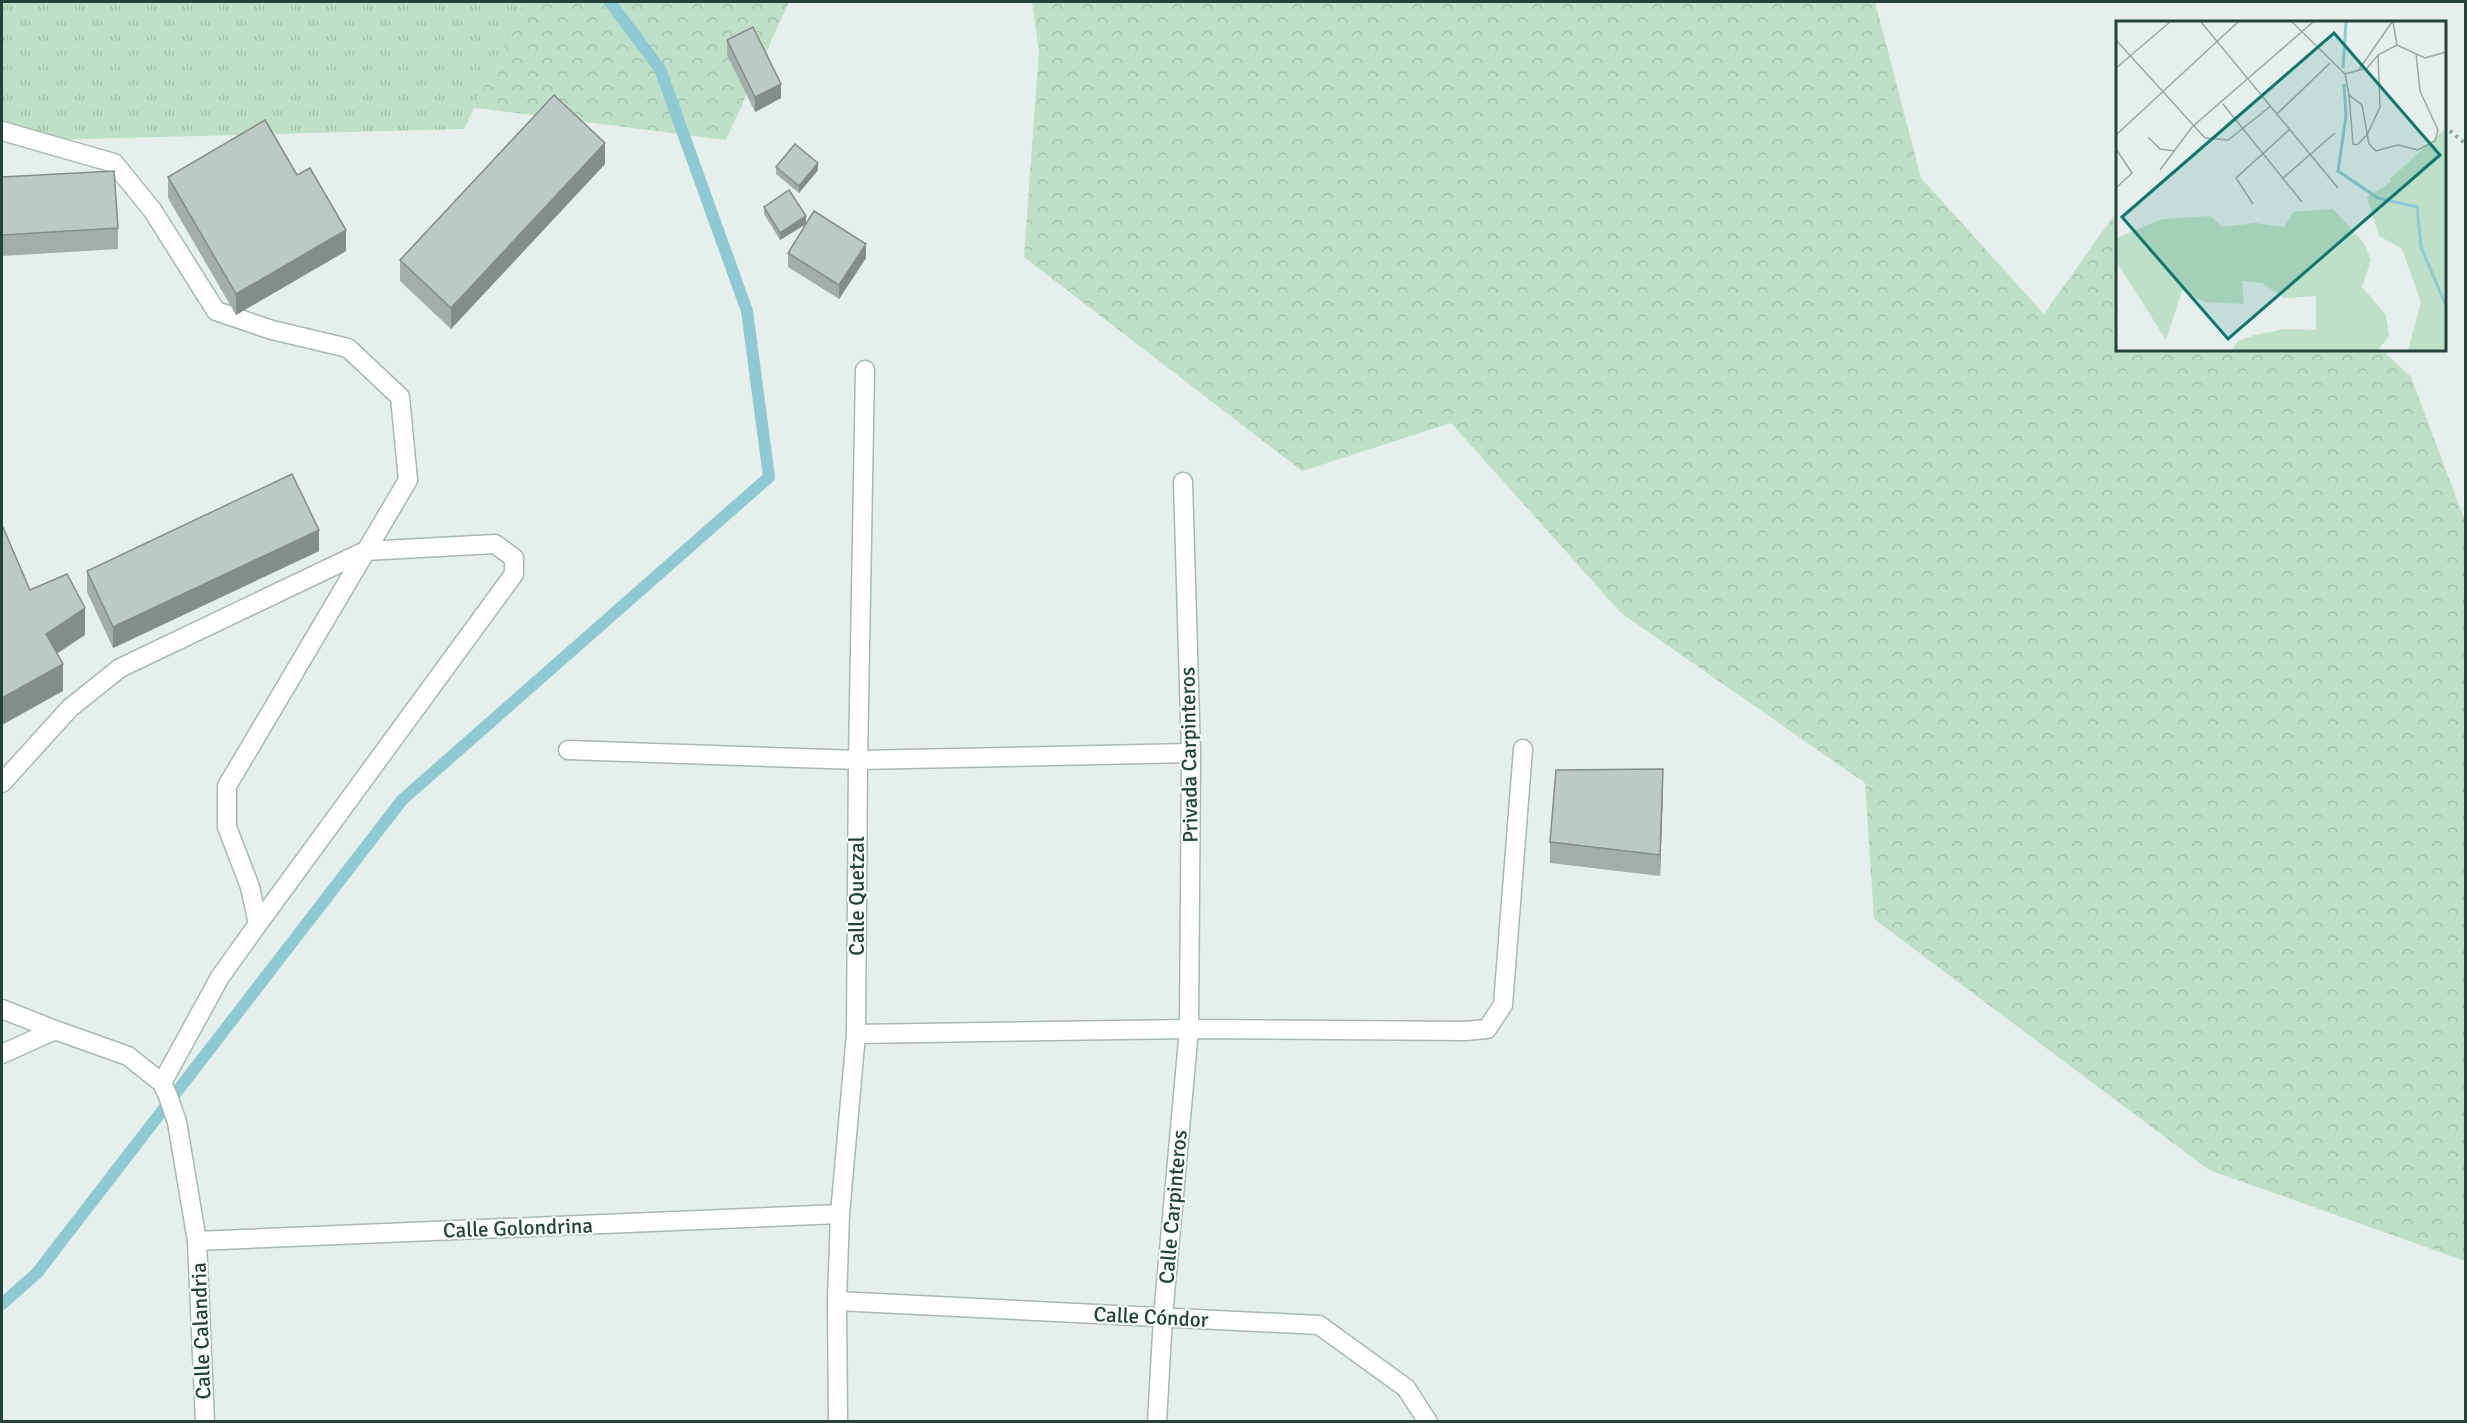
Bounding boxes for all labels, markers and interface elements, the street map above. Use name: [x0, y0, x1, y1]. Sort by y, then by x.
inset map: [2116, 21, 2446, 351]
street label: Privada Carpinteros: [1174, 667, 1204, 843]
street label: Calle Quetzal: [844, 836, 870, 956]
street label: Calle Carpinteros: [1153, 1129, 1193, 1285]
street label: Calle Golondrina: [443, 1212, 593, 1244]
street label: Calle Calandria: [186, 1262, 216, 1400]
street label: Calle Cóndor: [1093, 1301, 1209, 1333]

